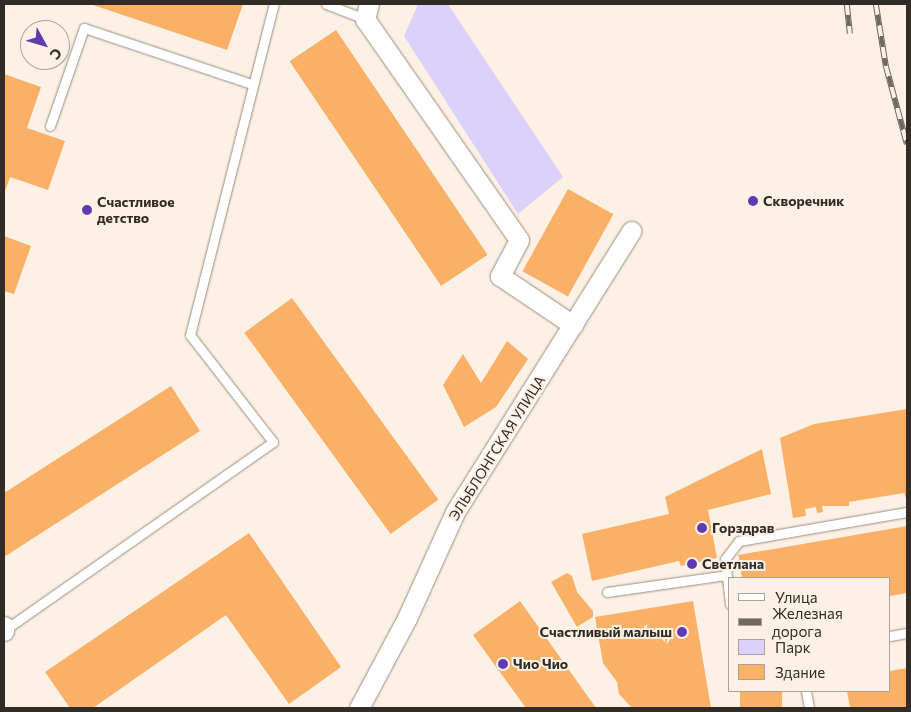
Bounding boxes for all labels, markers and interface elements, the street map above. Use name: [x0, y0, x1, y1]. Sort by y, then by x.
north arrow: [20, 20, 70, 70]
text: С: [47, 45, 66, 63]
place label: Скворечник: [763, 193, 844, 209]
place label: Счастливое детство: [97, 194, 175, 226]
marker: Скворечник: [747, 195, 759, 207]
marker: Счастливое детство: [81, 204, 93, 216]
street label: ЭЛЬБЛОНГСКАЯ УЛИЦА: [445, 372, 549, 524]
place label: Горздрав: [712, 520, 774, 536]
marker: Горздрав: [696, 522, 708, 534]
place label: Светлана: [702, 556, 764, 572]
marker: Светлана: [686, 558, 698, 570]
legend: [728, 577, 891, 692]
text: Улица: [775, 588, 817, 606]
text: Железная дорога: [772, 604, 843, 640]
place label: Счастливый малыш: [540, 624, 672, 640]
marker: Счастливый малыш: [676, 626, 688, 638]
text: Парк: [775, 638, 811, 656]
place label: Чио Чио: [513, 656, 568, 672]
marker: Чио Чио: [497, 658, 509, 670]
text: Здание: [775, 663, 825, 681]

